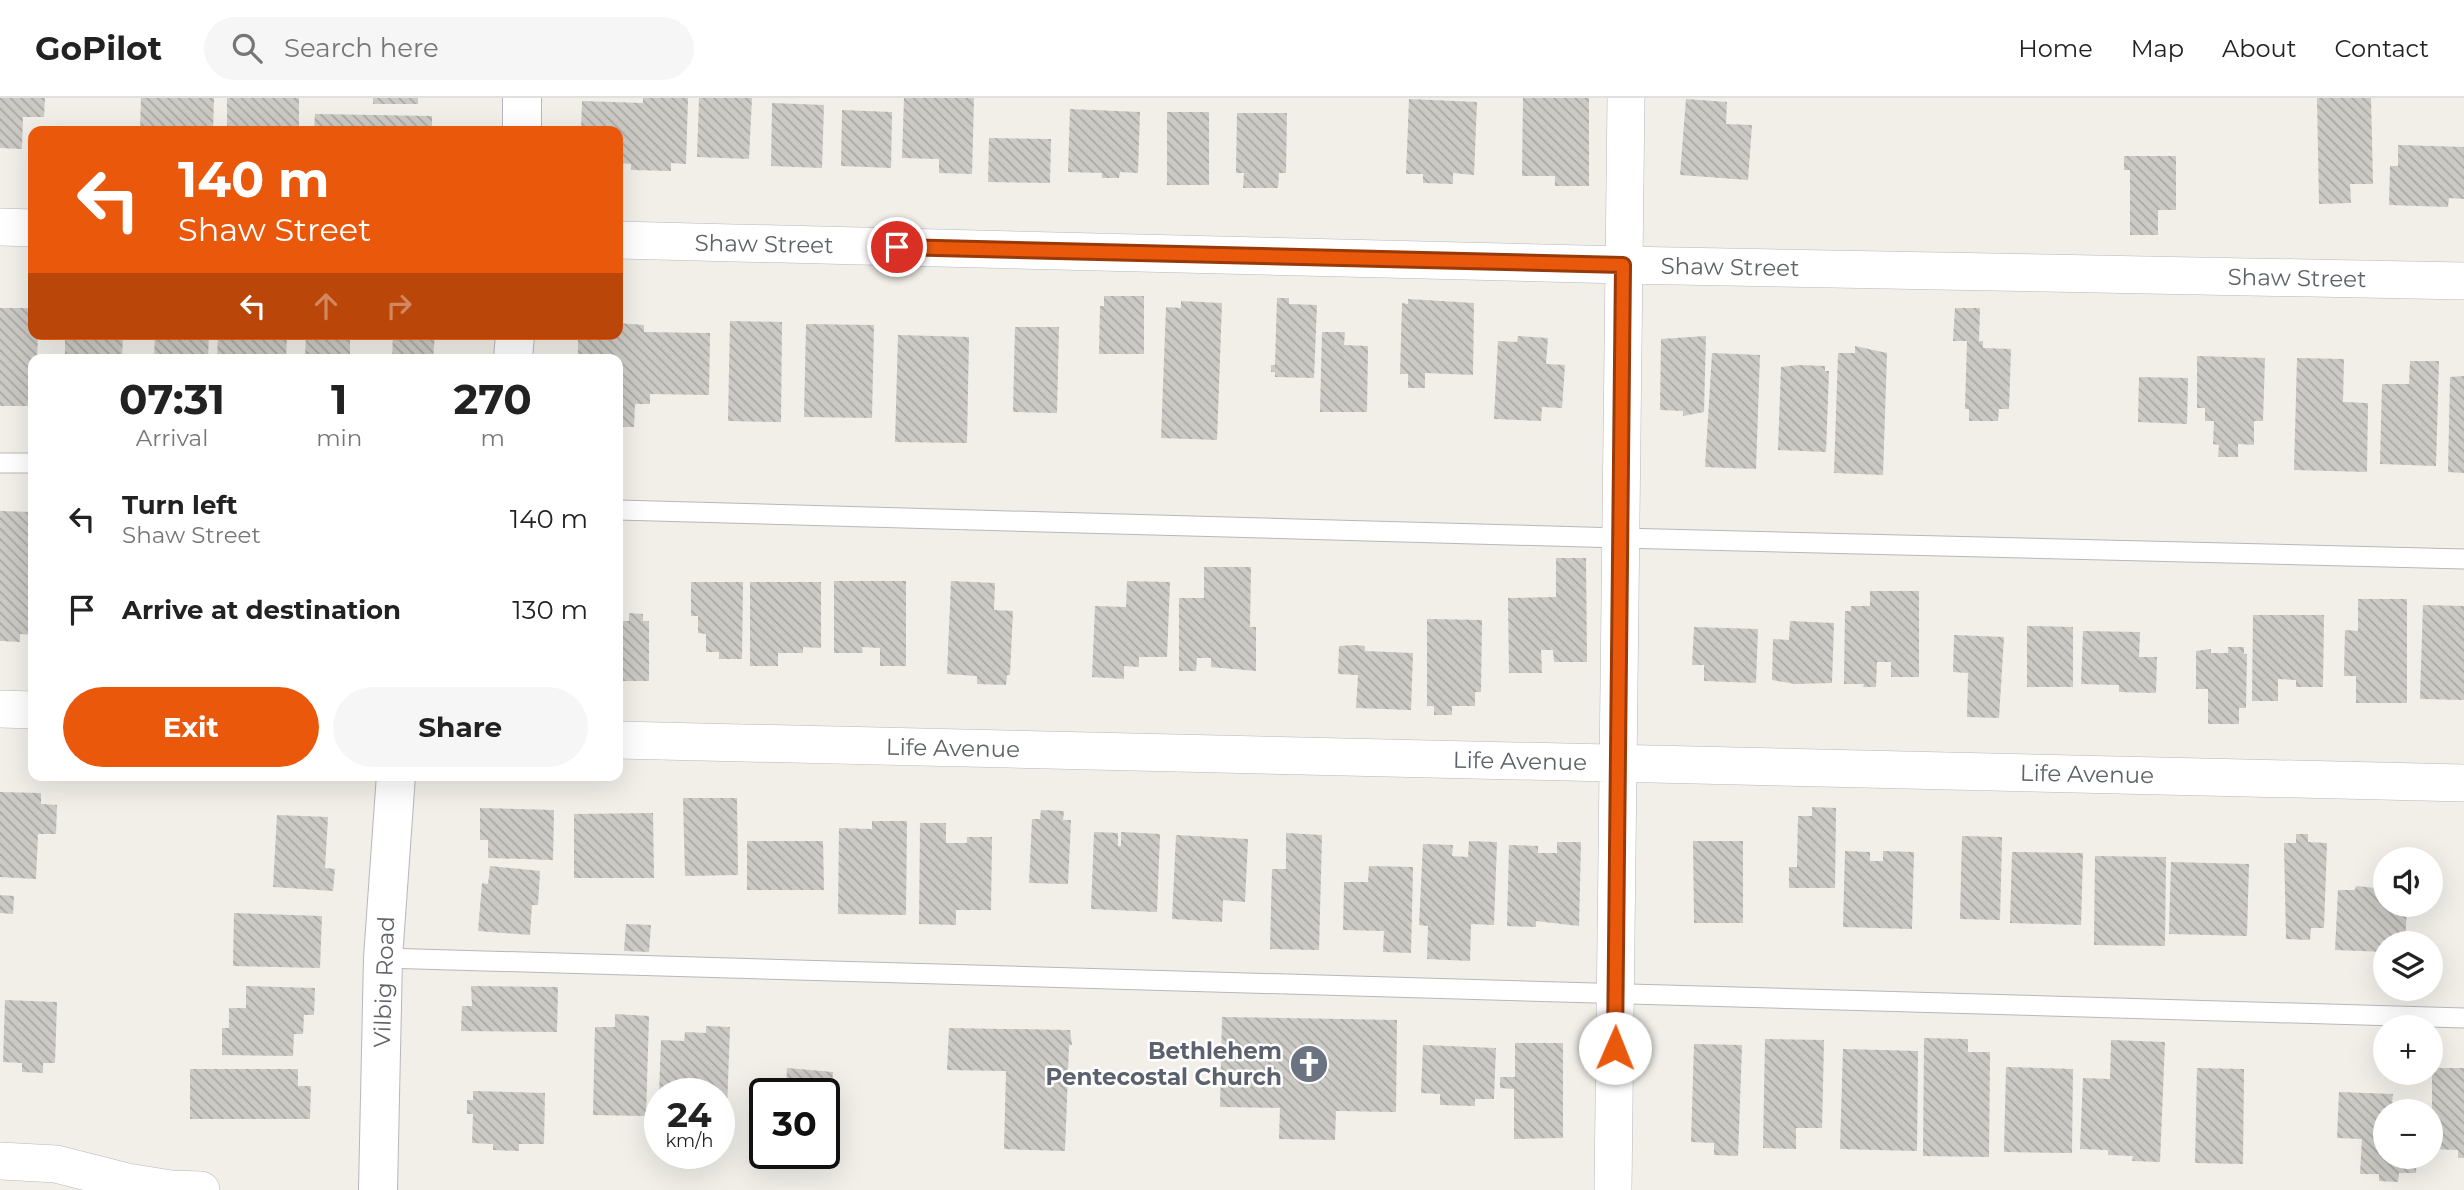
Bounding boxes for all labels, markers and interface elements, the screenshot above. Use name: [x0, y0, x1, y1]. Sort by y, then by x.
search box: [204, 17, 694, 80]
text: GoPilot: [35, 28, 162, 68]
icon: search: [228, 29, 266, 67]
text: Search here: [284, 32, 439, 64]
text: Home: [2018, 34, 2093, 63]
text: Map: [2131, 34, 2184, 63]
text: About: [2222, 34, 2296, 63]
text: Contact: [2334, 34, 2429, 63]
text: 140 m: [178, 150, 330, 209]
icon: left: [63, 154, 154, 245]
text: Shaw Street: [178, 210, 371, 249]
pin: [867, 217, 927, 277]
icon: arrive: [878, 228, 916, 266]
street label: Shaw Street: [694, 229, 834, 259]
street label: Shaw Street: [1660, 252, 1800, 282]
street label: Shaw Street: [2227, 263, 2367, 293]
icon: left: [234, 287, 272, 325]
icon: ahead: [307, 287, 345, 325]
icon: right: [380, 287, 418, 325]
text: 07:31: [119, 373, 225, 425]
text: 1: [331, 373, 347, 425]
text: 270: [453, 373, 532, 425]
text: Arrival: [136, 424, 208, 452]
text: min: [316, 424, 362, 452]
text: m: [480, 424, 505, 452]
text: Turn left: [122, 489, 238, 521]
icon: left: [63, 500, 101, 538]
text: 140 m: [510, 503, 588, 535]
text: Shaw Street: [122, 521, 261, 549]
icon: arrive: [63, 591, 101, 629]
text: Arrive at destination: [122, 594, 401, 626]
text: 130 m: [512, 594, 588, 626]
button: Exit: [63, 687, 319, 767]
button: Share: [333, 687, 588, 767]
street label: Life Avenue: [886, 733, 1020, 763]
street label: Life Avenue: [1453, 746, 1587, 776]
street label: Life Avenue: [2020, 759, 2154, 789]
map controls: [2373, 847, 2443, 1169]
button: sound: [2373, 847, 2443, 917]
street label: Vilbig Road: [368, 916, 400, 1048]
button: layers: [2373, 931, 2443, 1001]
position arrow: [1578, 1011, 1652, 1085]
button: +: [2373, 1015, 2443, 1085]
place label: Bethlehem Pentecostal Church: [1045, 1037, 1282, 1091]
church icon: Bethlehem Pentecostal Church: [1288, 1043, 1330, 1085]
speed limit sign: 30: [749, 1078, 840, 1169]
text: 24: [667, 1093, 712, 1136]
button: −: [2373, 1099, 2443, 1169]
text: km/h: [665, 1130, 714, 1152]

